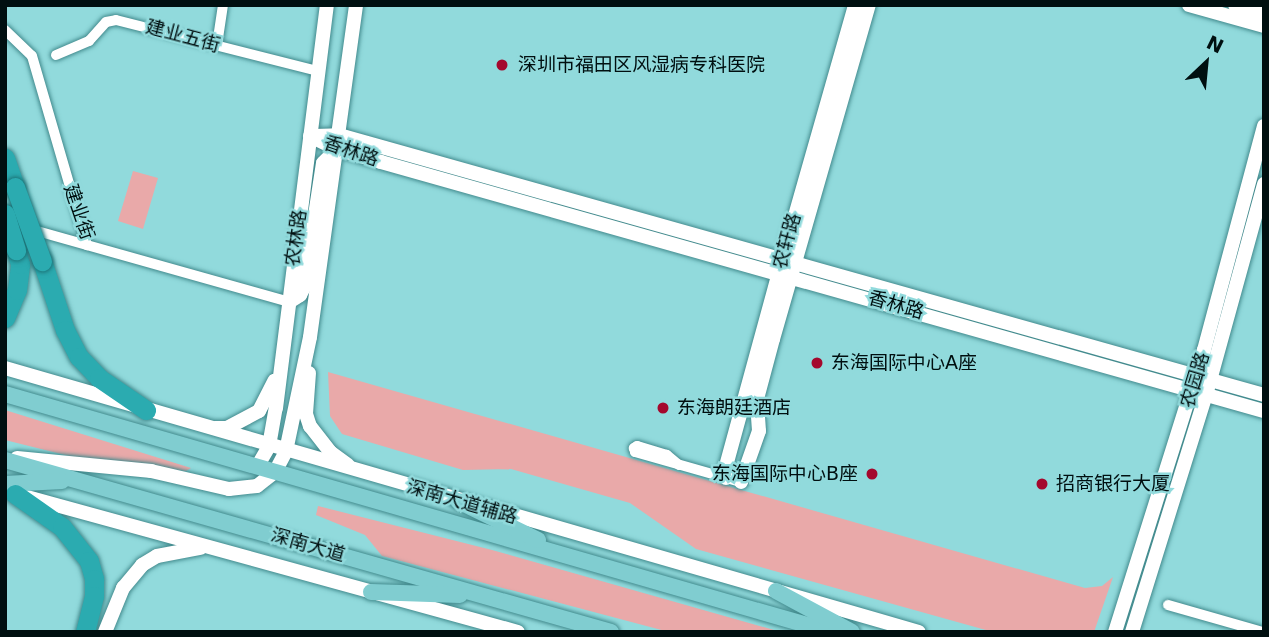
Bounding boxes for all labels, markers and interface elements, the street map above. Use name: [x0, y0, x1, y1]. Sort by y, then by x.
street label: 建业五街: [143, 15, 223, 57]
north arrow: [1171, 28, 1241, 98]
text: N: [1203, 31, 1227, 57]
place label: 深圳市福田区风湿病专科医院: [518, 54, 765, 76]
marker: 深圳市福田区风湿病专科医院: [492, 55, 512, 75]
street label: 香林路: [320, 131, 382, 171]
street label: 建业街: [59, 181, 99, 243]
street label: 农林路: [281, 208, 311, 268]
street label: 农轩路: [768, 210, 806, 272]
street label: 香林路: [865, 286, 927, 324]
street label: 农园路: [1176, 349, 1214, 411]
place label: 东海国际中心A座: [831, 352, 977, 374]
marker: 东海国际中心A座: [809, 355, 825, 371]
place label: 东海朗廷酒店: [677, 397, 791, 419]
marker: 东海朗廷酒店: [655, 400, 671, 416]
place label: 东海国际中心B座: [712, 463, 858, 485]
marker: 东海国际中心B座: [864, 466, 880, 482]
place label: 招商银行大厦: [1056, 473, 1170, 495]
street label: 深南大道辅路: [404, 475, 520, 529]
marker: 招商银行大厦: [1034, 476, 1050, 492]
street label: 深南大道: [268, 524, 348, 566]

